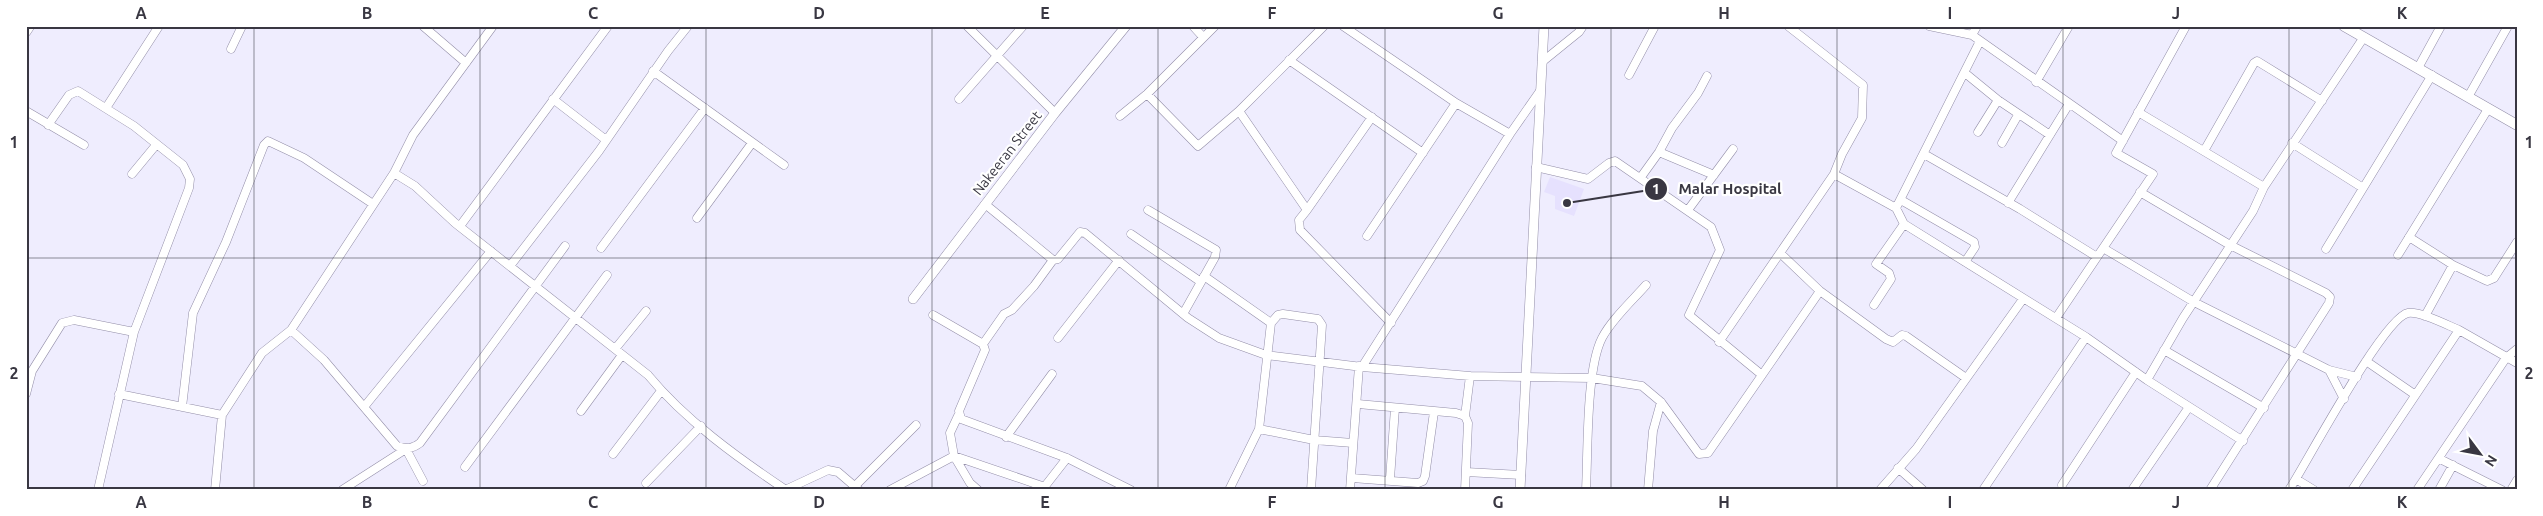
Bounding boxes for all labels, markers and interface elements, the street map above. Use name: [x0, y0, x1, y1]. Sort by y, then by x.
text: A: [135, 4, 147, 22]
text: B: [362, 4, 372, 22]
text: C: [588, 4, 598, 22]
text: D: [813, 4, 825, 22]
text: E: [1040, 4, 1050, 22]
text: F: [1268, 4, 1277, 22]
text: G: [1492, 4, 1504, 22]
text: H: [1718, 4, 1730, 22]
text: I: [1948, 4, 1952, 22]
text: J: [2172, 4, 2180, 22]
text: K: [2397, 4, 2408, 22]
street label: Nakeeran Street: [969, 107, 1045, 198]
text: 1: [9, 133, 19, 151]
text: 1: [2524, 133, 2534, 151]
callout: Malar Hospital: [1643, 174, 1791, 204]
text: 1: [1652, 180, 1660, 197]
text: Malar Hospital: [1678, 180, 1782, 197]
text: 2: [9, 364, 19, 382]
text: 2: [2524, 364, 2534, 382]
north arrow: [2456, 428, 2506, 478]
text: N: [2481, 452, 2501, 470]
text: A: [135, 493, 147, 511]
text: B: [362, 493, 372, 511]
text: C: [588, 493, 598, 511]
text: D: [813, 493, 825, 511]
text: E: [1040, 493, 1050, 511]
text: F: [1268, 493, 1277, 511]
text: G: [1492, 493, 1504, 511]
text: H: [1718, 493, 1730, 511]
text: I: [1948, 493, 1952, 511]
text: J: [2172, 493, 2180, 511]
text: K: [2397, 493, 2408, 511]

